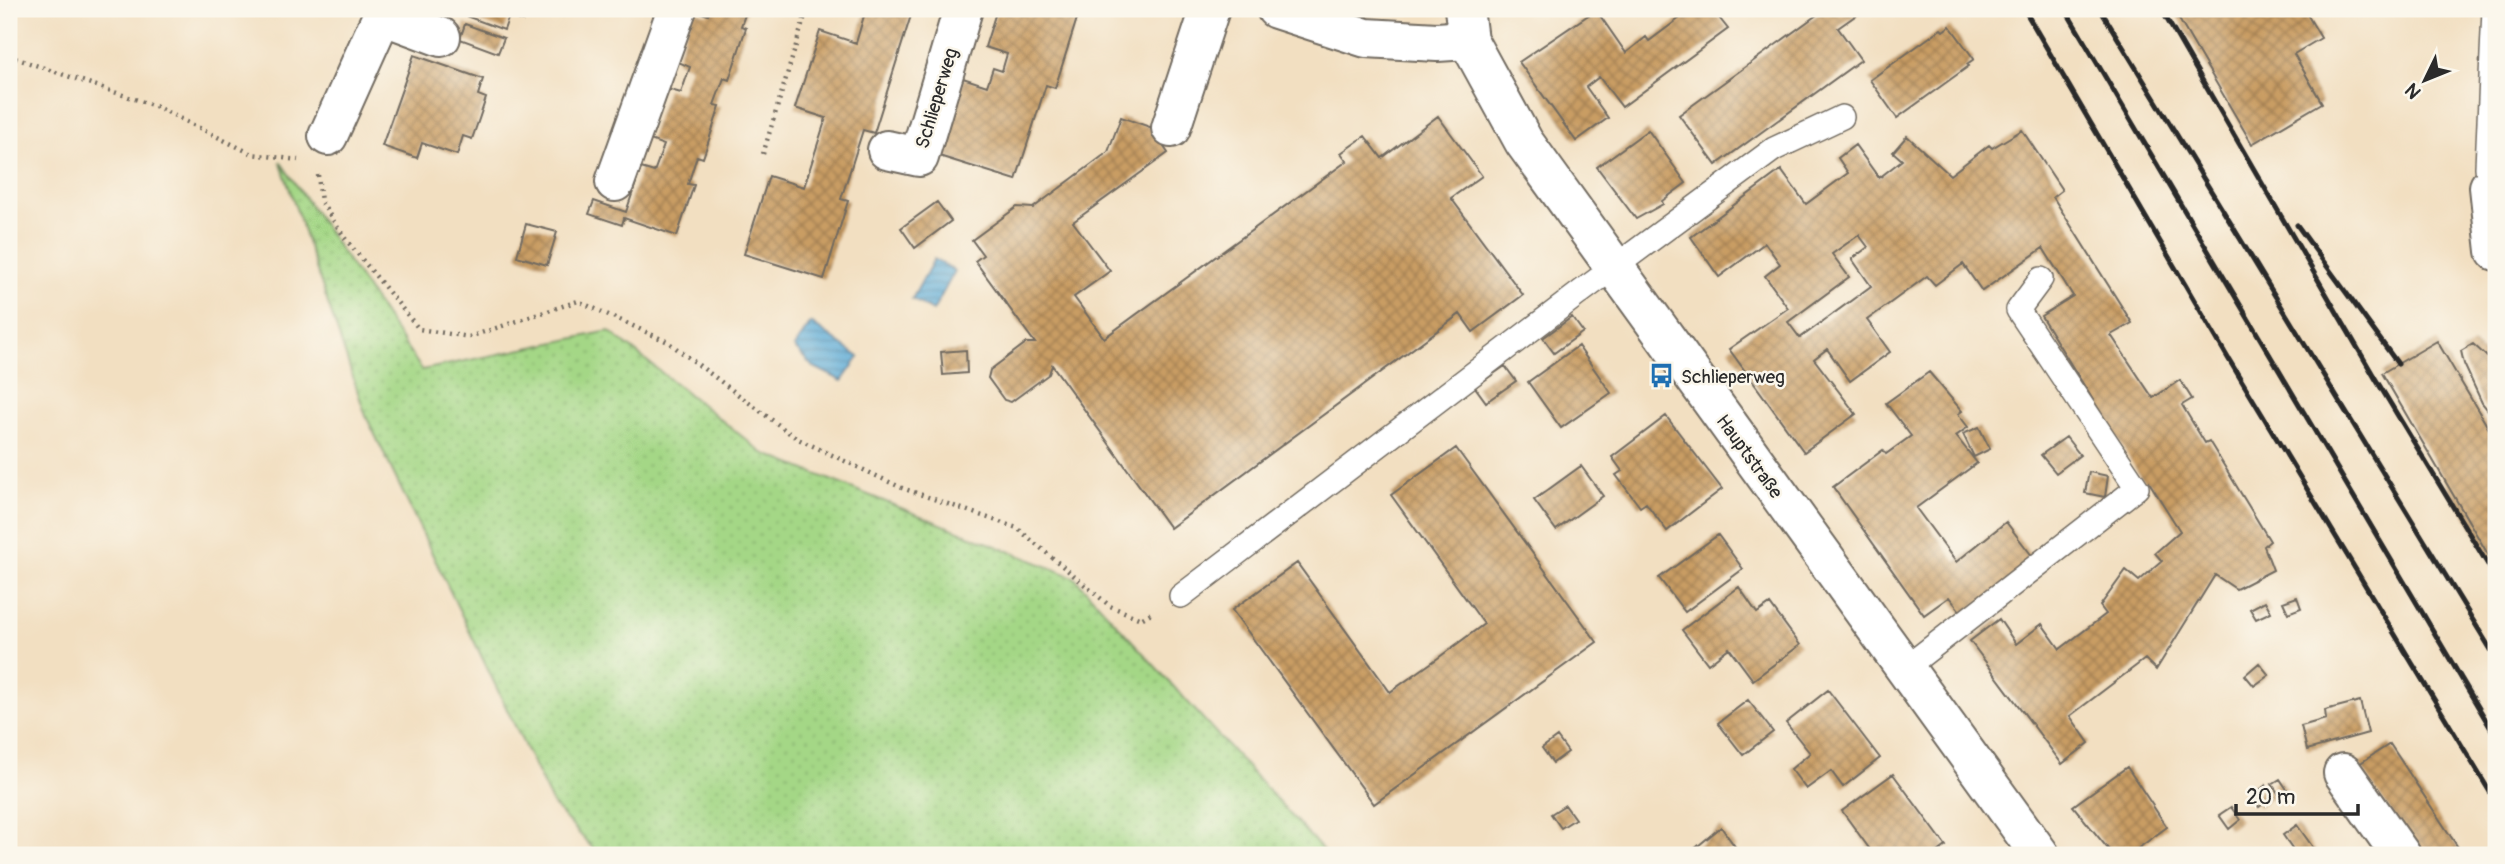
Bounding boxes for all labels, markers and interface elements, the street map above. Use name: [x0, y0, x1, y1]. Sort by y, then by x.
street label: Schlieperweg: [910, 45, 964, 151]
north arrow: [2390, 46, 2460, 116]
text: N: [2400, 78, 2426, 104]
bus stop icon: Schlieperweg: [1647, 362, 1675, 390]
place label: Schlieperweg: [1681, 365, 1785, 389]
street label: Hauptstraße: [1711, 410, 1788, 504]
scale bar: [2236, 773, 2358, 817]
text: 20 m: [2246, 784, 2295, 811]

